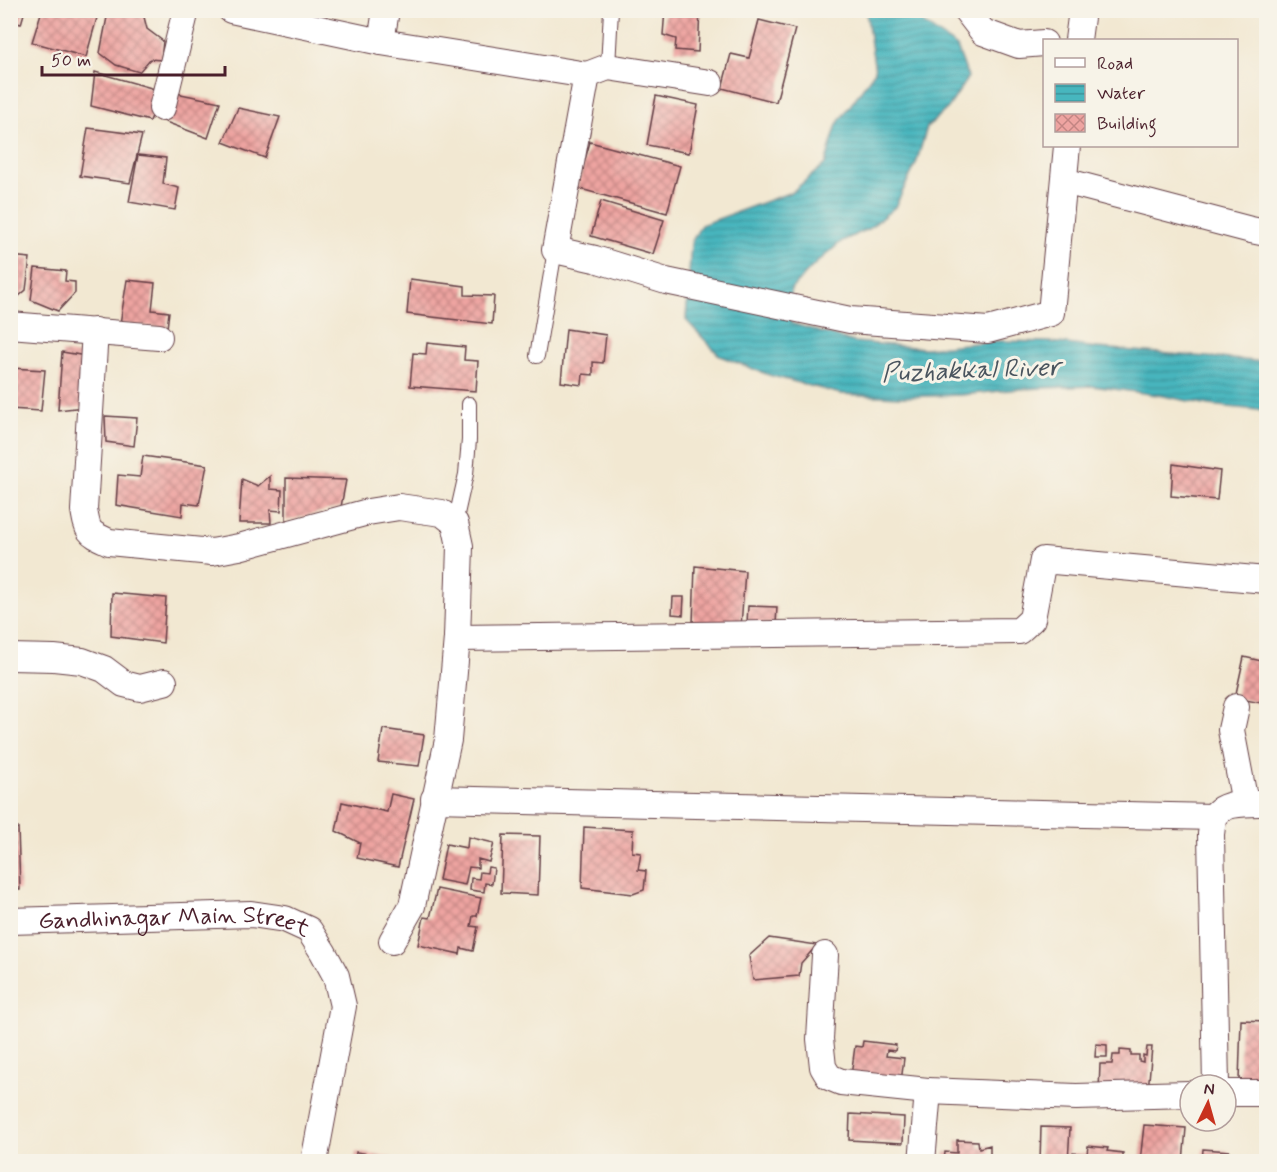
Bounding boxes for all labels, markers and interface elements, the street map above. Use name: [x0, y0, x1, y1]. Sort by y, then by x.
scale bar: [42, 39, 225, 77]
legend: [1043, 39, 1238, 147]
text: 50 m: [51, 49, 91, 73]
text: Road: [1097, 52, 1133, 76]
text: Water: [1097, 82, 1146, 106]
text: Building: [1097, 112, 1157, 138]
water label: Puzhakkal River: [881, 351, 1065, 391]
street label: Gandhinagar Main Street: [38, 900, 315, 945]
north arrow: [1178, 1073, 1238, 1133]
text: N: [1203, 1079, 1215, 1100]

